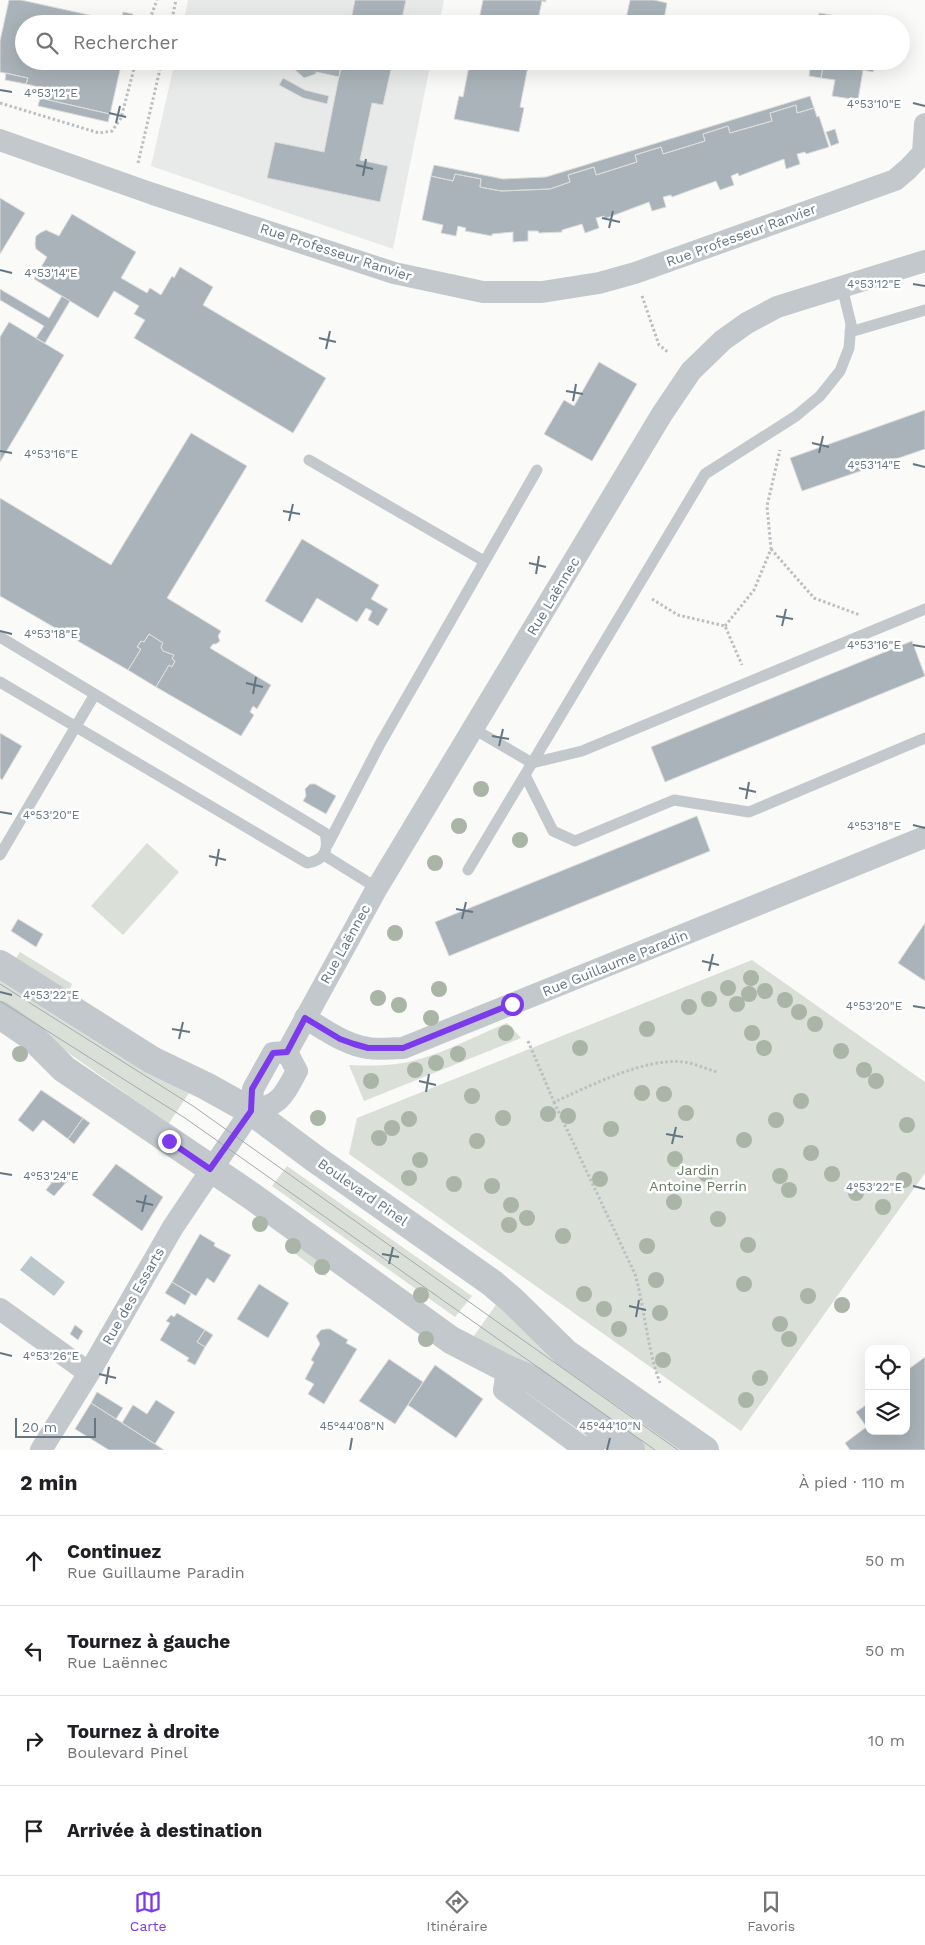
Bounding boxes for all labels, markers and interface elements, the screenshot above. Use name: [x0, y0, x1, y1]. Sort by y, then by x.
search box: [15, 15, 910, 70]
icon: search: [33, 29, 61, 57]
text: Rechercher: [73, 31, 178, 54]
text: 4°53'12"E: [24, 86, 78, 100]
text: 4°53'10"E: [847, 97, 901, 111]
street label: Rue Professeur Ranvier: [664, 200, 818, 270]
street label: Rue Professeur Ranvier: [258, 220, 414, 284]
text: 4°53'14"E: [24, 266, 78, 280]
text: 4°53'12"E: [847, 277, 901, 291]
text: 4°53'16"E: [24, 447, 78, 461]
text: 4°53'14"E: [847, 458, 901, 472]
street label: Rue Laënnec: [523, 554, 583, 638]
text: 4°53'18"E: [24, 627, 78, 641]
text: 4°53'16"E: [847, 638, 901, 652]
text: 4°53'20"E: [23, 808, 80, 822]
text: 4°53'18"E: [847, 819, 901, 833]
street label: Rue Laënnec: [317, 901, 373, 986]
street label: Rue Guillaume Paradin: [540, 926, 690, 1000]
text: 4°53'22"E: [23, 988, 79, 1002]
route start: [501, 993, 524, 1016]
text: 4°53'20"E: [846, 999, 903, 1013]
route end: [158, 1130, 181, 1153]
street label: Boulevard Pinel: [315, 1155, 411, 1229]
park label: Jardin Antoine Perrin: [649, 1162, 747, 1194]
text: 4°53'24"E: [23, 1169, 79, 1183]
text: 4°53'22"E: [846, 1180, 902, 1194]
street label: Rue des Essarts: [99, 1244, 167, 1348]
map controls: [865, 1345, 910, 1435]
button: locate: [865, 1345, 910, 1390]
text: 4°53'26"E: [23, 1349, 80, 1363]
button: layers: [865, 1390, 910, 1435]
scale bar: [15, 1415, 96, 1438]
text: 20 m: [22, 1419, 57, 1435]
text: 45°44'08"N: [320, 1419, 384, 1433]
text: 45°44'10"N: [579, 1419, 641, 1433]
text: 2 min: [20, 1470, 77, 1495]
text: À pied · 110 m: [799, 1473, 905, 1492]
text: Continuez: [67, 1540, 161, 1563]
icon: ahead: [20, 1547, 48, 1575]
text: 50 m: [865, 1551, 905, 1570]
text: Rue Guillaume Paradin: [67, 1563, 245, 1582]
text: Tournez à gauche: [67, 1630, 230, 1653]
icon: left: [20, 1637, 48, 1665]
text: 50 m: [865, 1641, 905, 1660]
text: Rue Laënnec: [67, 1653, 168, 1672]
text: Tournez à droite: [67, 1720, 219, 1743]
icon: right: [20, 1727, 48, 1755]
text: 10 m: [868, 1731, 905, 1750]
text: Boulevard Pinel: [67, 1743, 188, 1762]
icon: arrive: [20, 1817, 48, 1845]
text: Arrivée à destination: [67, 1819, 262, 1842]
tab: Carte: [130, 1888, 167, 1934]
tab: Itinéraire: [426, 1888, 487, 1934]
tab: Favoris: [747, 1888, 795, 1934]

